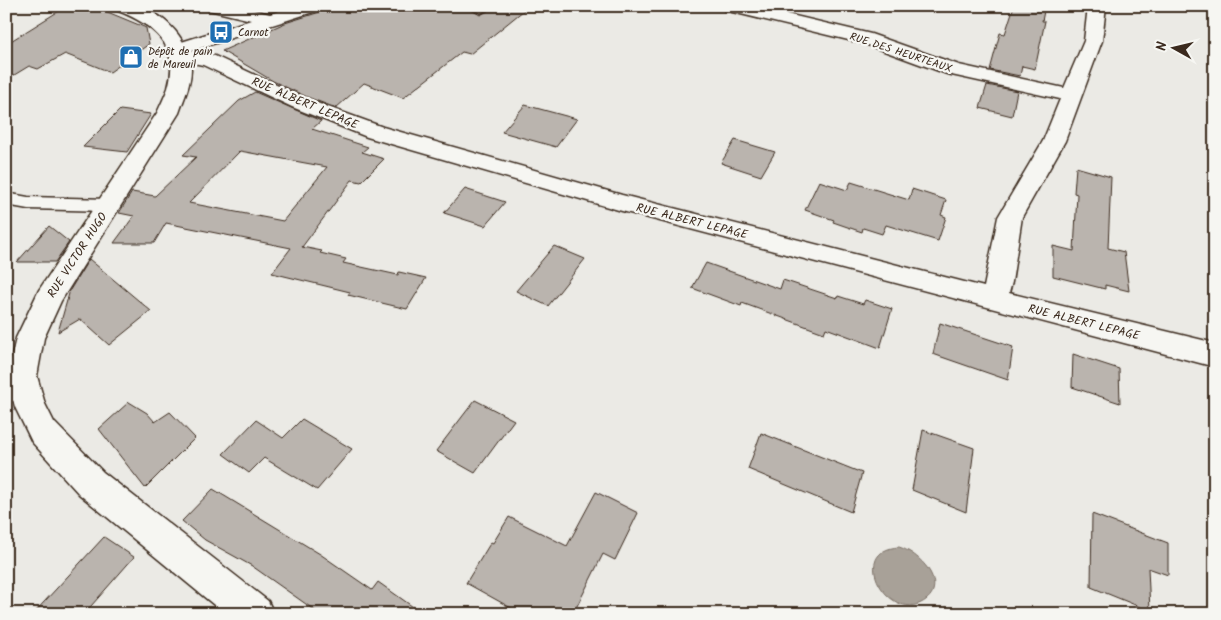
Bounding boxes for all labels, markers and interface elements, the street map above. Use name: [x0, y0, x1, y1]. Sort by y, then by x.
bus stop icon: Carnot: [208, 19, 234, 45]
north arrow: [1148, 22, 1198, 72]
place label: Carnot: [238, 24, 269, 42]
street label: RUE DES HEURTEAUX: [847, 28, 954, 78]
text: N: [1151, 40, 1174, 52]
place label: Dépôt de pain de Mareuil: [148, 43, 213, 74]
shop icon: Dépôt de pain de Mareuil: [118, 44, 144, 70]
street label: RUE ALBERT LEPAGE: [248, 72, 362, 135]
street label: RUE ALBERT LEPAGE: [634, 198, 751, 245]
street label: RUE VICTOR HUGO: [43, 208, 113, 302]
street label: RUE ALBERT LEPAGE: [1026, 299, 1143, 346]

